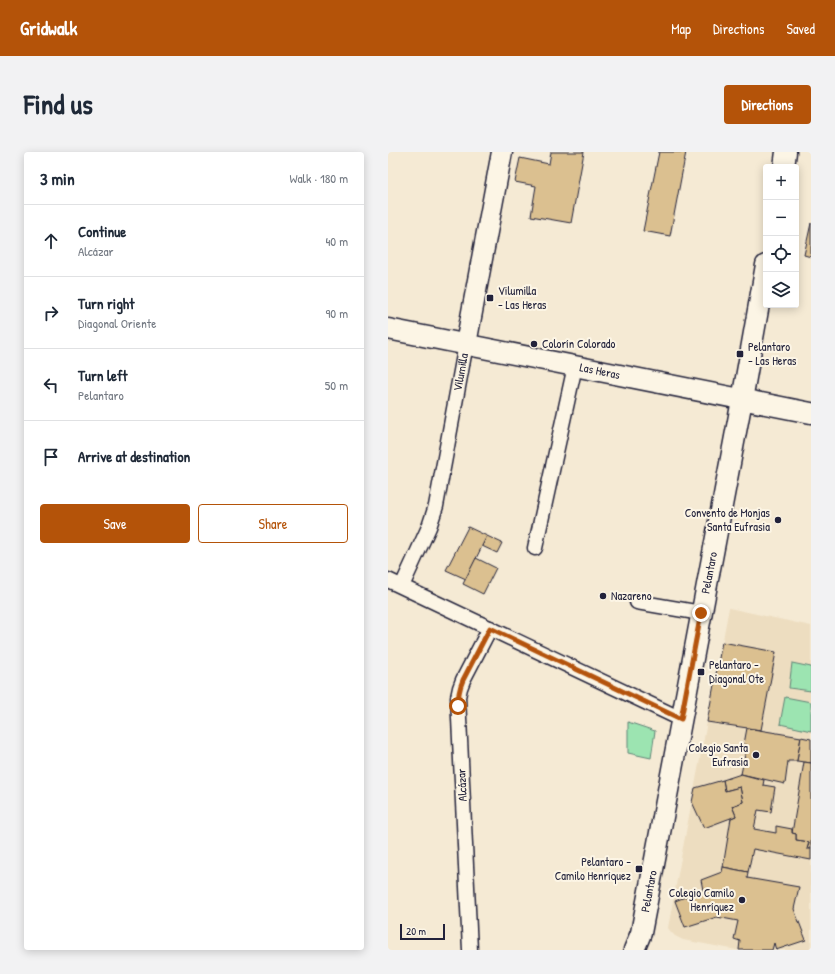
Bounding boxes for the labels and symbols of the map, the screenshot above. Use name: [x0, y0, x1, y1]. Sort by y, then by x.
place label: Vilumilla - Las Heras: [498, 282, 547, 313]
marker: Vilumilla - Las Heras: [485, 293, 495, 303]
place label: Colorín Colorado: [542, 335, 615, 352]
place label: Pelantaro - Las Heras: [748, 338, 797, 369]
marker: Colorín Colorado: [529, 339, 539, 349]
marker: Pelantaro - Las Heras: [735, 349, 745, 359]
street label: Vilumilla: [448, 352, 472, 393]
street label: Las Heras: [578, 358, 622, 383]
place label: Convento de Monjas Santa Eufrasia: [685, 504, 770, 535]
marker: Convento de Monjas Santa Eufrasia: [773, 515, 783, 525]
street label: Pelantaro: [696, 550, 721, 595]
place label: Nazareno: [611, 587, 652, 604]
marker: Nazareno: [598, 591, 608, 601]
route end: [692, 604, 710, 622]
place label: Pelantaro - Diagonal Ote: [709, 656, 764, 687]
marker: Pelantaro - Diagonal Ote: [696, 667, 706, 677]
route start: [449, 697, 467, 715]
place label: Colegio Santa Eufrasia: [689, 739, 748, 770]
marker: Colegio Santa Eufrasia: [751, 750, 761, 760]
street label: Alcázar: [452, 768, 471, 802]
place label: Pelantaro - Camilo Henríquez: [555, 853, 631, 884]
marker: Pelantaro - Camilo Henríquez: [634, 864, 644, 874]
street label: Pelantaro: [636, 869, 661, 913]
place label: Colegio Camilo Henríquez: [669, 884, 734, 915]
marker: Colegio Camilo Henríquez: [737, 895, 747, 905]
scale bar: [400, 922, 445, 941]

